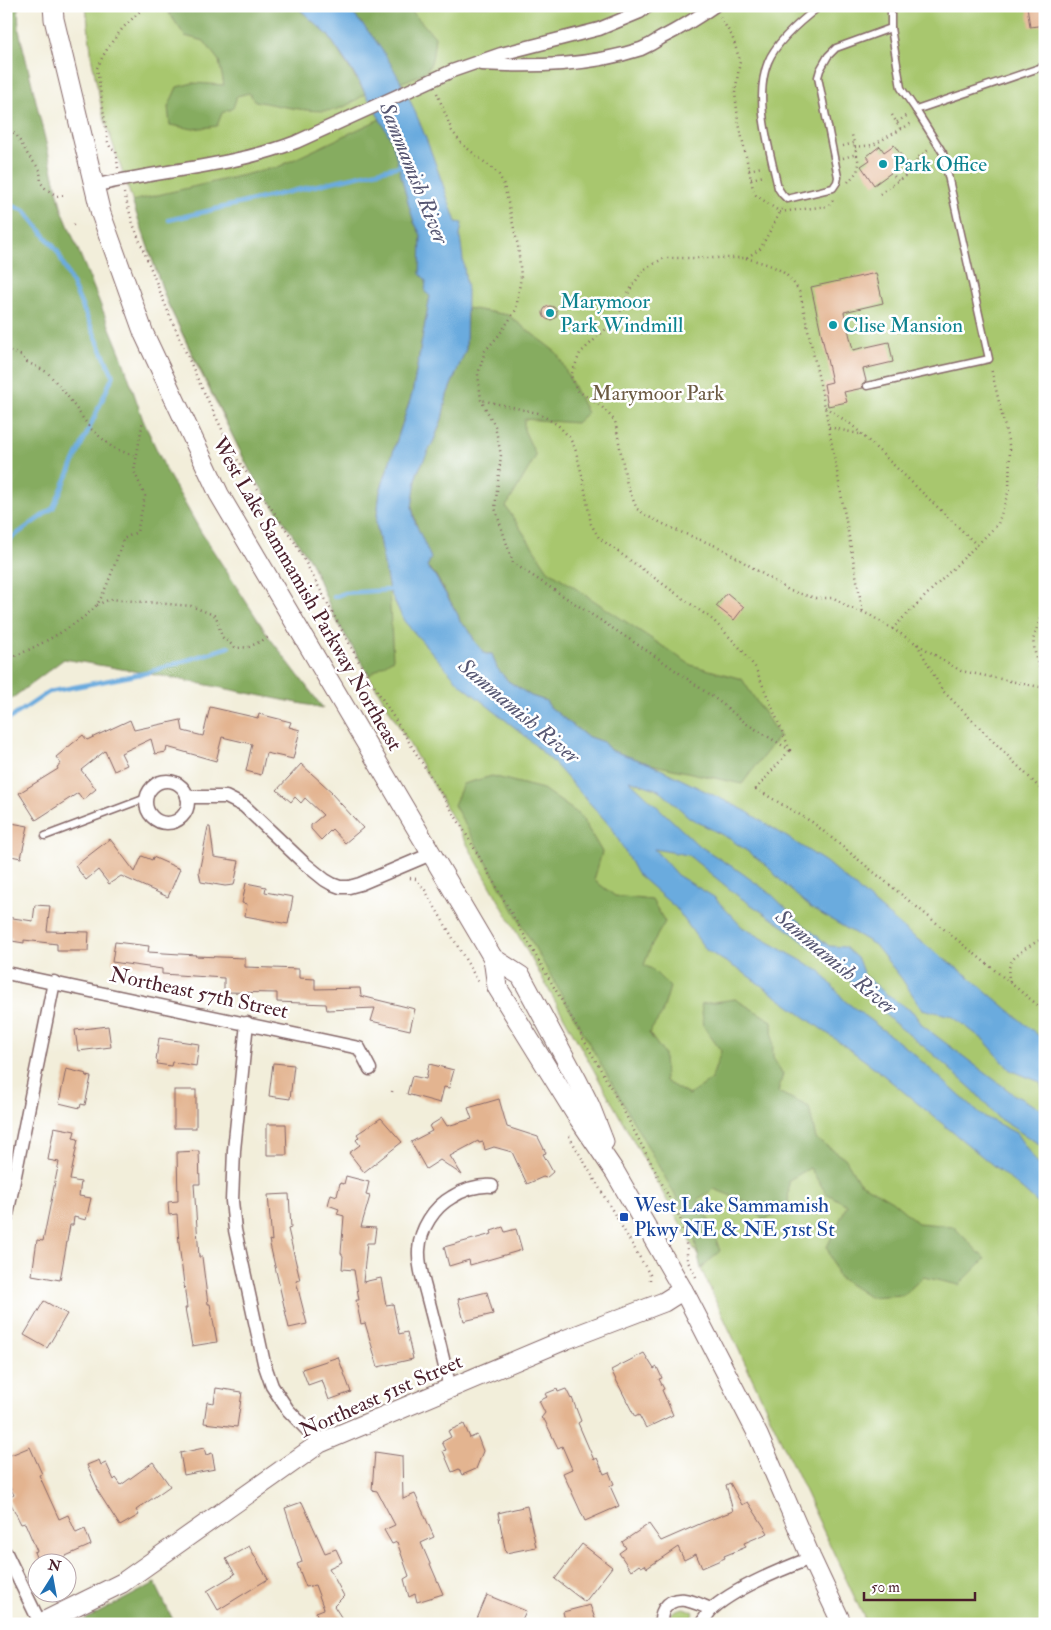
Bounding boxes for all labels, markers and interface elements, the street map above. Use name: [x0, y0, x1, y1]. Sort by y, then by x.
water label: Sammamish River: [372, 97, 456, 250]
place label: Park Office: [893, 151, 987, 178]
marker: Park Office: [877, 158, 889, 170]
place label: Marymoor Park Windmill: [560, 288, 684, 339]
marker: Marymoor Park Windmill: [544, 307, 556, 319]
place label: Clise Mansion: [843, 312, 963, 339]
marker: Clise Mansion: [827, 319, 839, 331]
park label: Marymoor Park: [592, 380, 724, 407]
street label: West Lake Sammamish Parkway Northeast: [205, 431, 408, 756]
water label: Sammamish River: [452, 651, 587, 771]
water label: Sammamish River: [769, 902, 904, 1022]
street label: Northeast 57th Street: [107, 961, 291, 1025]
place label: West Lake Sammamish Pkwy NE & NE 51st St: [633, 1192, 835, 1243]
marker: West Lake Sammamish Pkwy NE & NE 51st St: [618, 1211, 630, 1223]
street label: Northeast 51st Street: [295, 1348, 467, 1444]
north arrow: [28, 1552, 78, 1602]
text: N: [46, 1556, 63, 1575]
scale bar: [864, 1570, 975, 1602]
text: 50 m: [871, 1578, 900, 1597]

